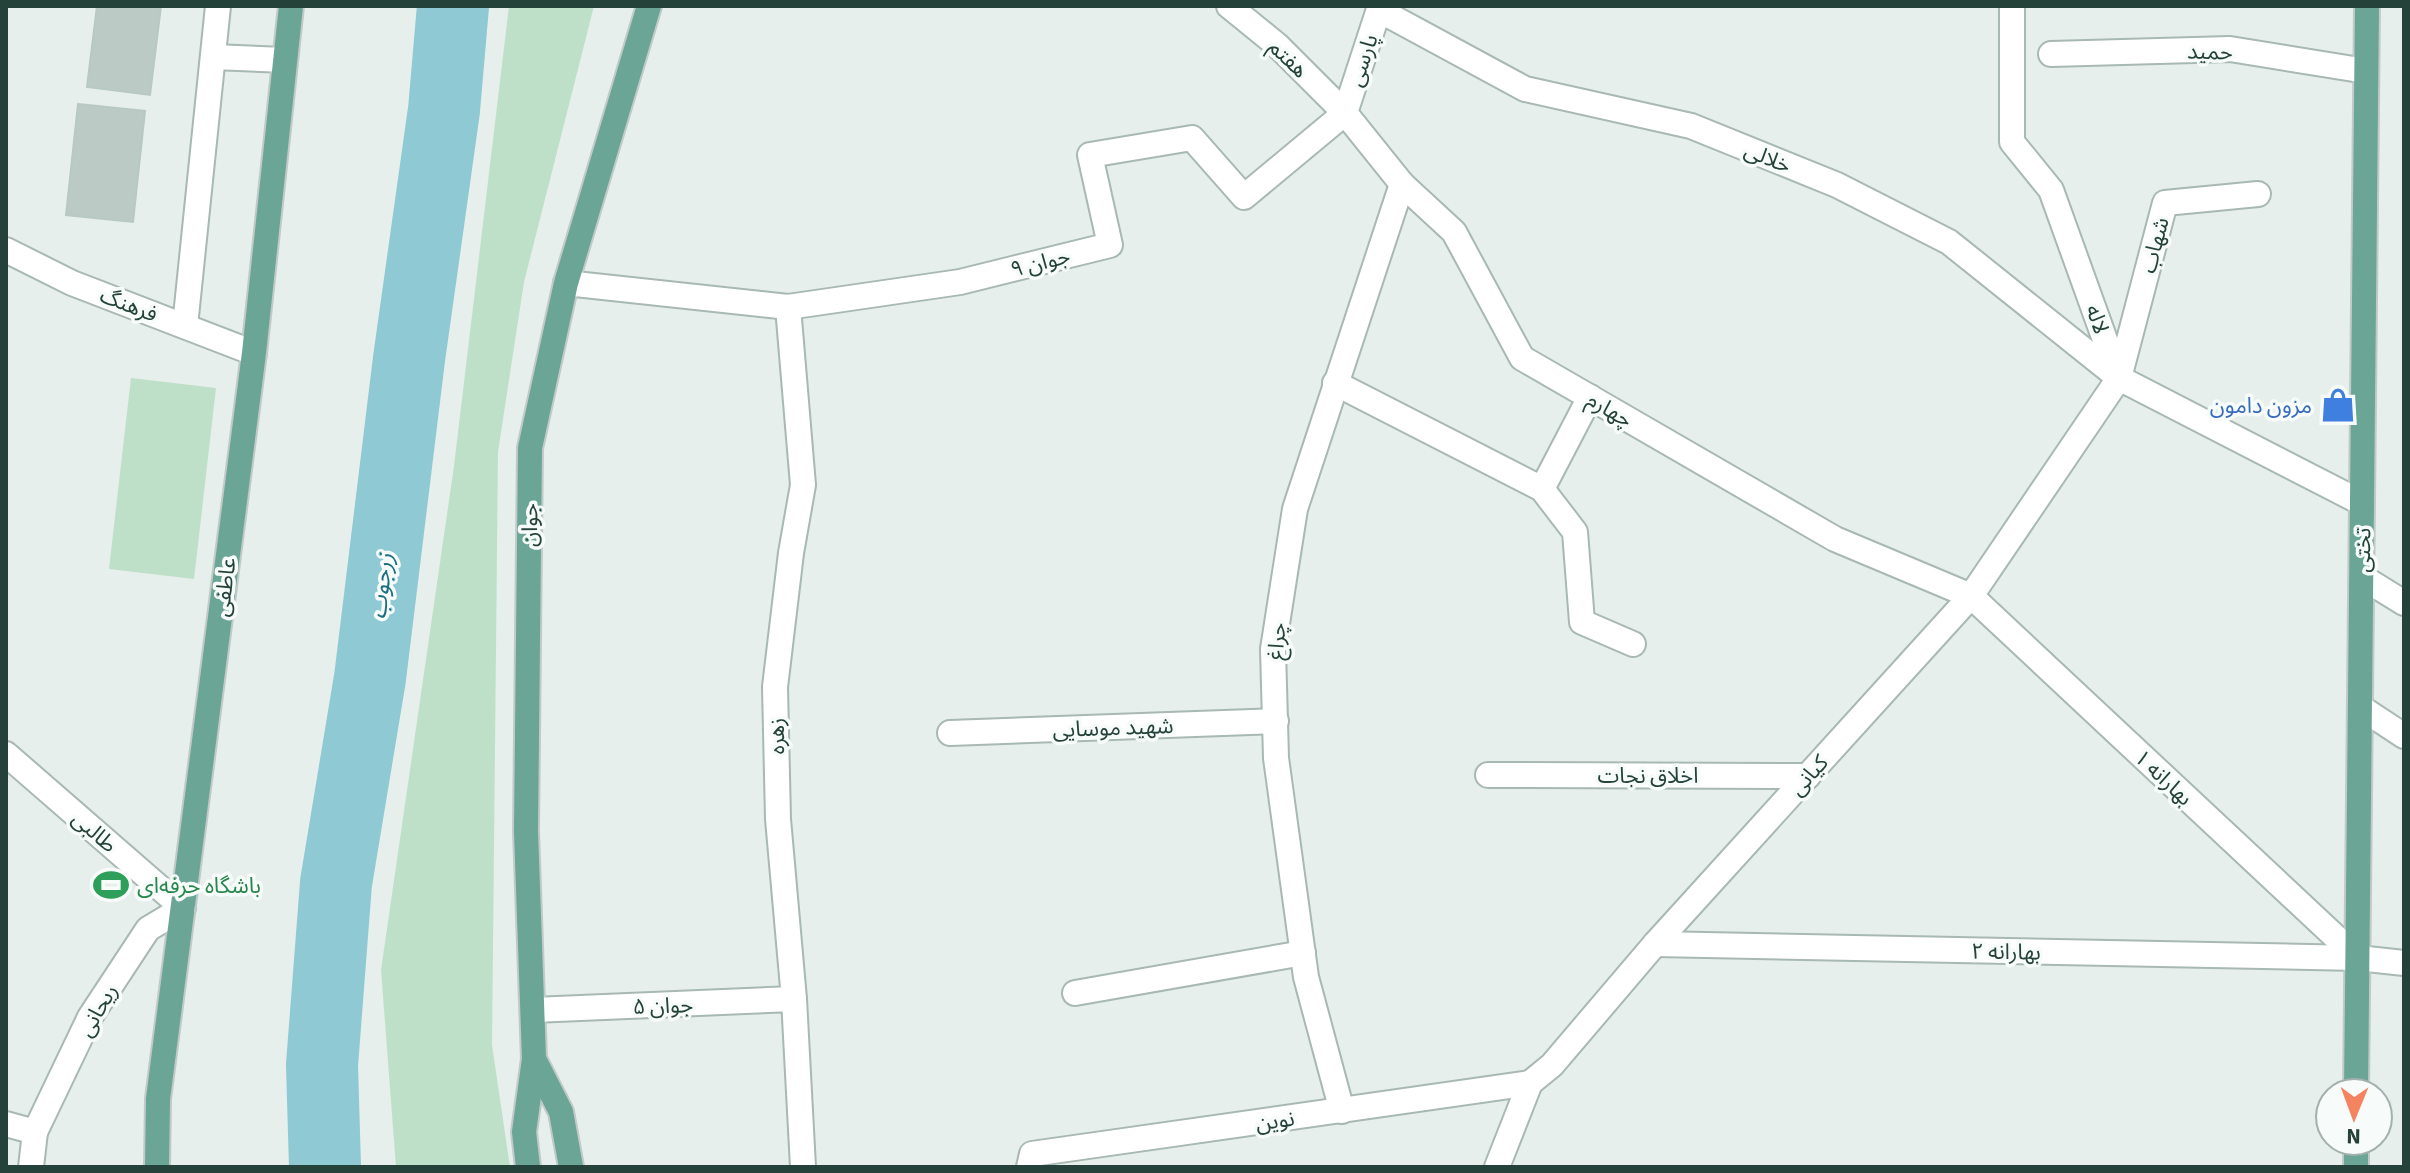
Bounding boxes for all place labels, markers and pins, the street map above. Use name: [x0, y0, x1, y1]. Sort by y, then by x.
shop icon: مزون دامون: [2319, 386, 2357, 424]
place label: مزون دامون: [2210, 390, 2312, 422]
sports icon: باشگاه حرفه‌ای: [92, 866, 130, 904]
place label: باشگاه حرفه‌ای: [137, 870, 261, 902]

